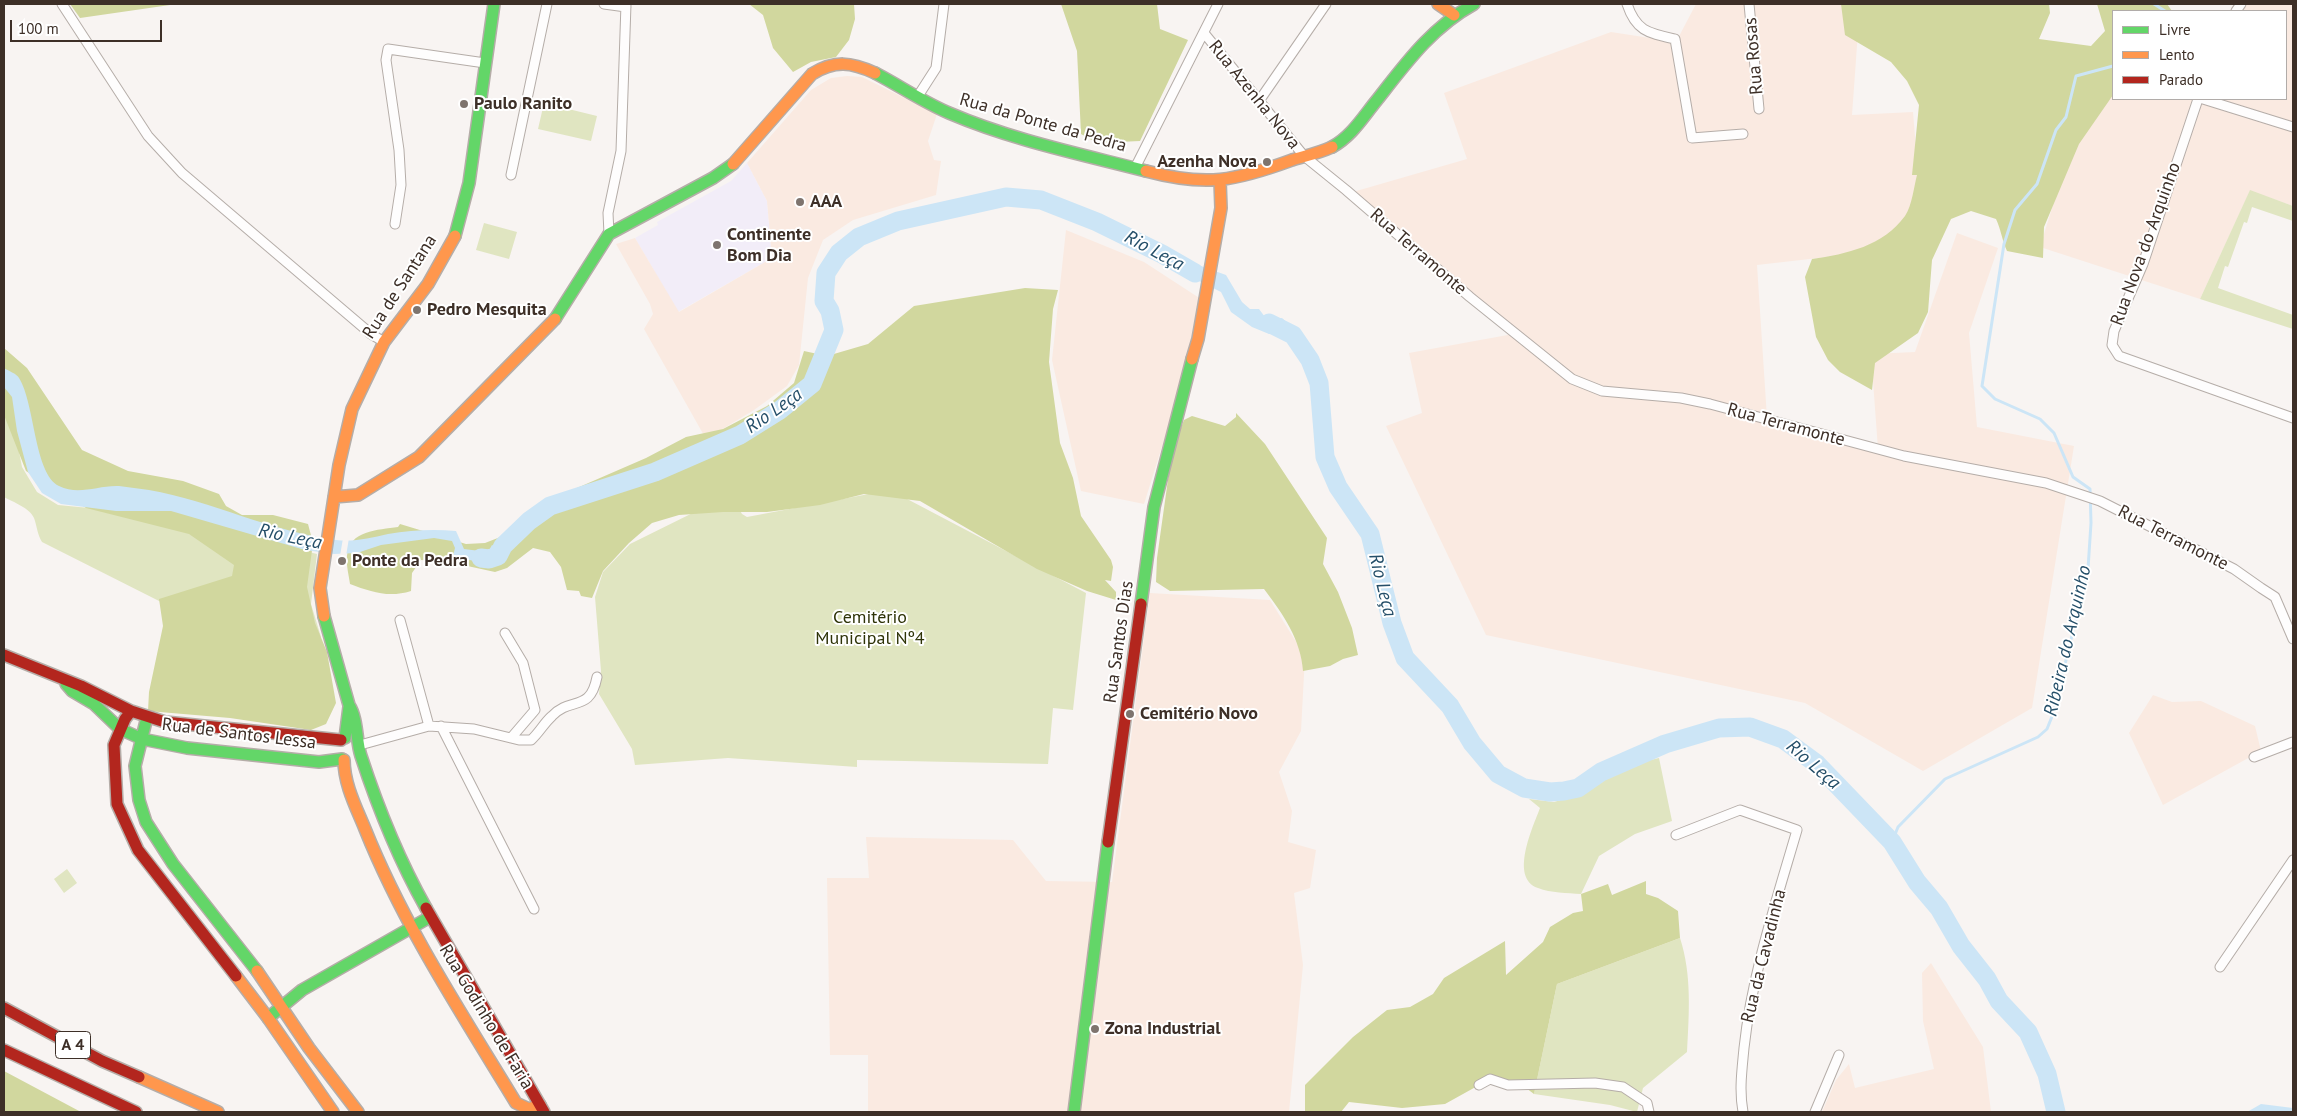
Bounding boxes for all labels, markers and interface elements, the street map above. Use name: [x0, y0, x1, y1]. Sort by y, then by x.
scale bar: [12, 10, 165, 42]
legend: [2112, 10, 2287, 100]
street label: Rua Rosas: [1740, 16, 1768, 96]
text: 100 m: [18, 19, 59, 38]
text: Livre: [2159, 20, 2191, 39]
street label: Rua Azenha Nova: [1204, 36, 1304, 154]
text: Lento: [2159, 45, 2195, 64]
text: Parado: [2159, 70, 2203, 89]
street label: Rua da Ponte da Pedra: [957, 89, 1129, 157]
place label: Paulo Ranito: [474, 93, 572, 115]
marker: Paulo Ranito: [458, 98, 470, 110]
place label: Azenha Nova: [1157, 151, 1257, 173]
marker: Azenha Nova: [1261, 156, 1273, 168]
street label: Rua Nova do Arquinho: [2106, 159, 2186, 329]
place label: AAA: [810, 191, 842, 213]
marker: AAA: [794, 196, 806, 208]
street label: Rua Terramonte: [1365, 204, 1471, 300]
place label: Continente Bom Dia: [727, 224, 811, 266]
water label: Rio Leça: [1120, 226, 1188, 276]
street label: Rua de Santana: [358, 231, 442, 343]
marker: Continente Bom Dia: [711, 239, 723, 251]
place label: Pedro Mesquita: [427, 299, 547, 321]
marker: Pedro Mesquita: [411, 304, 423, 316]
water label: Rio Leça: [741, 383, 807, 439]
street label: Rua Terramonte: [1725, 399, 1847, 451]
street label: Rua Terramonte: [2114, 501, 2232, 575]
water label: Rio Leça: [256, 519, 324, 555]
place label: Ponte da Pedra: [352, 550, 468, 572]
water label: Rio Leça: [1363, 551, 1401, 619]
marker: Ponte da Pedra: [336, 555, 348, 567]
water label: Ribeira do Arquinho: [2040, 563, 2096, 719]
street label: Rua Santos Dias: [1100, 579, 1138, 705]
park label: Cemitério Municipal Nº4: [815, 607, 925, 650]
place label: Cemitério Novo: [1140, 703, 1258, 725]
marker: Cemitério Novo: [1124, 708, 1136, 720]
street label: Rua de Santos Lessa: [161, 714, 317, 754]
water label: Rio Leça: [1781, 735, 1845, 795]
street label: Rua da Cavadinha: [1737, 887, 1791, 1025]
street label: Rua Godinho de Faria: [434, 941, 538, 1093]
place label: Zona Industrial: [1105, 1018, 1221, 1040]
marker: Zona Industrial: [1089, 1023, 1101, 1035]
road number: A 4: [56, 1032, 90, 1058]

